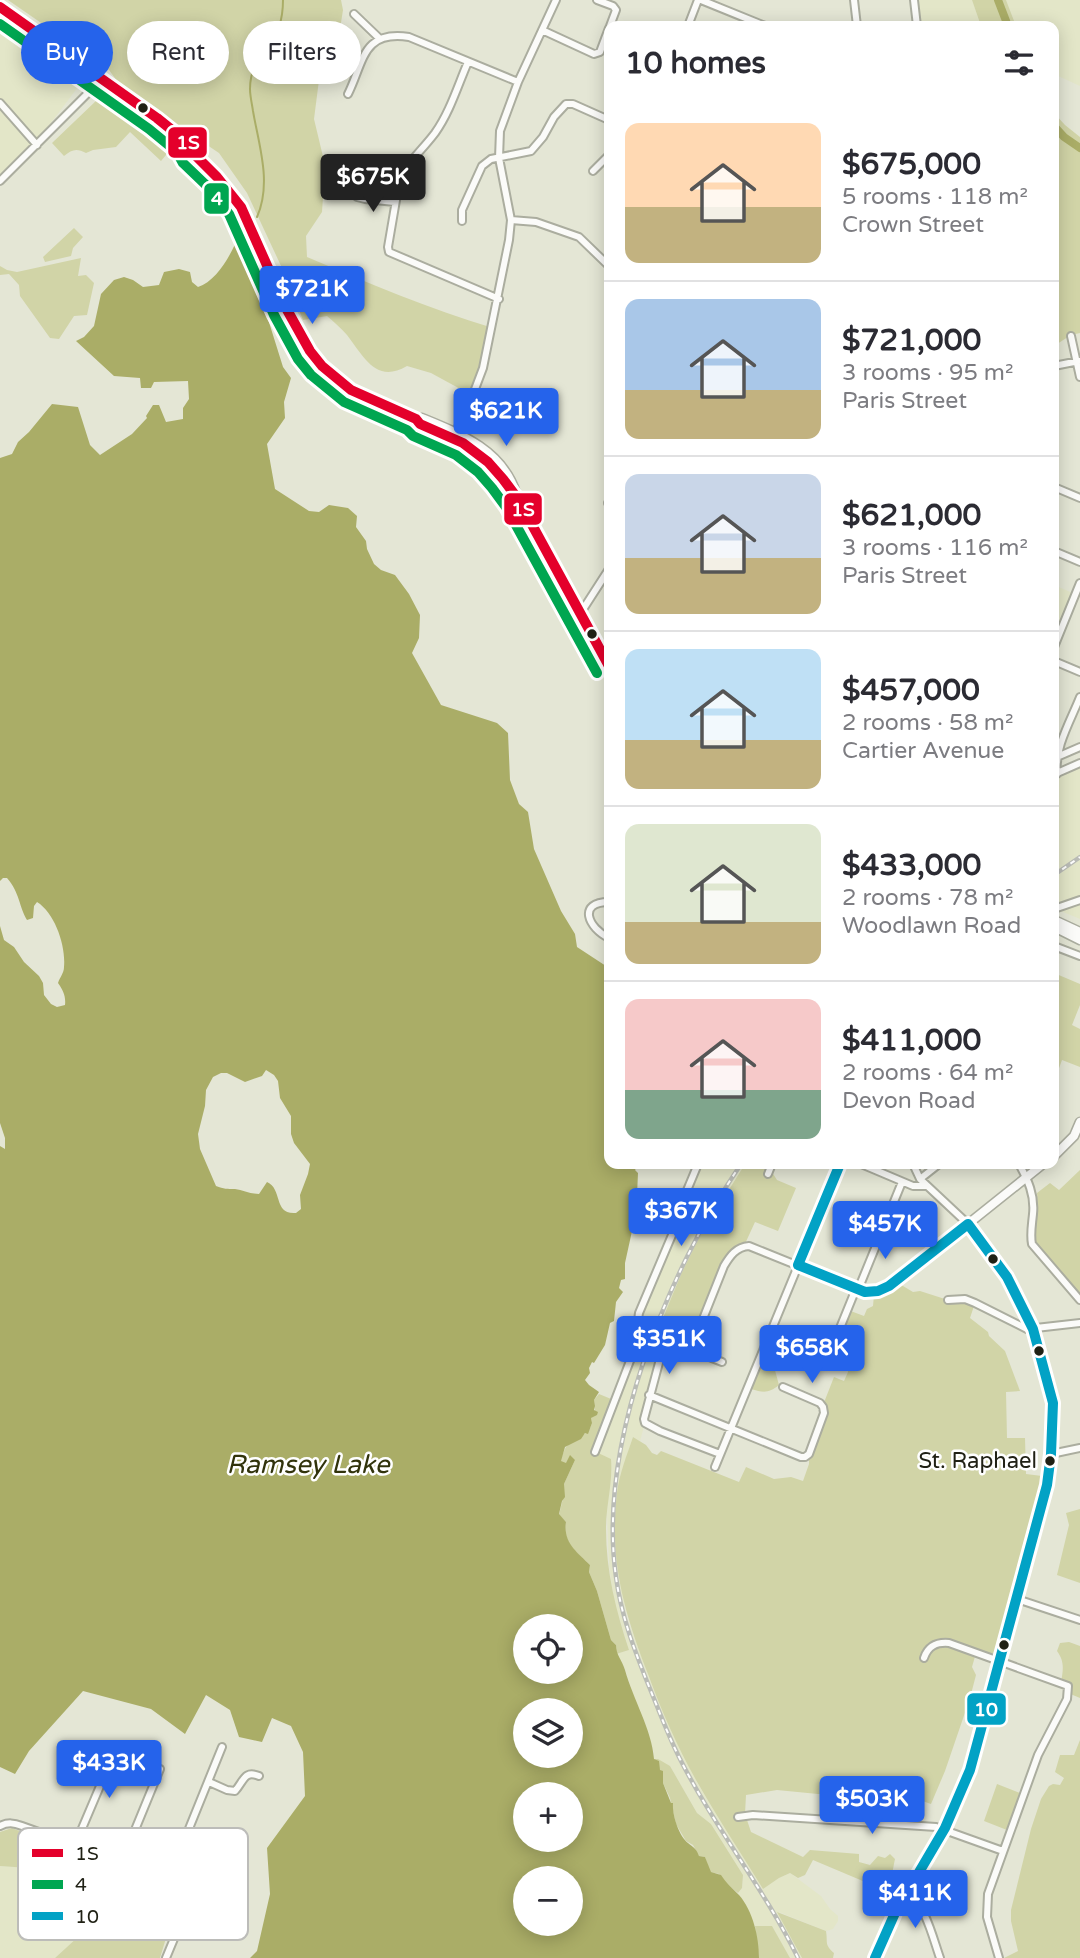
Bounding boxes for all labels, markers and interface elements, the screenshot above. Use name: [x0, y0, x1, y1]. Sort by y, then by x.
chip: Buy: [21, 21, 113, 84]
chip: Rent: [127, 21, 229, 84]
chip: Filters: [243, 21, 361, 84]
icon: filters: [1000, 44, 1038, 82]
text: 10 homes: [625, 45, 766, 82]
unlabelled marker: [136, 101, 150, 115]
line badge: 1S: [167, 126, 208, 159]
text: 1S: [176, 132, 200, 154]
text: $675,000: [842, 146, 981, 183]
icon: home: [681, 151, 765, 235]
pin: $675K: [324, 154, 422, 214]
text: $675K: [337, 163, 409, 191]
line badge: 4: [203, 182, 230, 215]
text: 5 rooms · 118 m²: [842, 183, 1028, 211]
text: 4: [211, 188, 223, 210]
text: Crown Street: [842, 211, 984, 239]
pin: $721K: [263, 266, 361, 326]
text: $721K: [276, 275, 348, 303]
text: $721,000: [842, 322, 981, 359]
icon: home: [681, 327, 765, 411]
text: 3 rooms · 95 m²: [842, 359, 1013, 387]
text: Paris Street: [842, 387, 967, 415]
pin: $621K: [457, 388, 555, 448]
text: $621K: [470, 397, 542, 425]
line badge: 1S: [503, 492, 543, 526]
text: $621,000: [842, 497, 981, 534]
text: 1S: [511, 499, 535, 521]
icon: home: [681, 502, 765, 586]
text: 3 rooms · 116 m²: [842, 534, 1028, 562]
text: Paris Street: [842, 562, 967, 590]
unlabelled marker: [585, 627, 599, 641]
text: $457,000: [842, 672, 980, 709]
icon: home: [681, 677, 765, 761]
text: 2 rooms · 58 m²: [842, 709, 1013, 737]
text: Cartier Avenue: [842, 737, 1004, 765]
text: $433,000: [842, 847, 981, 884]
icon: home: [681, 852, 765, 936]
text: 2 rooms · 78 m²: [842, 884, 1013, 912]
text: Woodlawn Road: [842, 912, 1021, 940]
text: $411,000: [842, 1022, 981, 1059]
icon: home: [681, 1027, 765, 1111]
text: 2 rooms · 64 m²: [842, 1059, 1013, 1087]
text: Devon Road: [842, 1087, 976, 1115]
pin: $367K: [632, 1188, 730, 1248]
text: $367K: [645, 1197, 717, 1225]
pin: $457K: [836, 1202, 934, 1261]
text: $457K: [849, 1210, 921, 1238]
unlabelled marker: [986, 1252, 1000, 1266]
pin: $351K: [620, 1316, 718, 1376]
text: $351K: [633, 1325, 705, 1353]
pin: $658K: [763, 1326, 861, 1385]
text: $658K: [776, 1334, 848, 1362]
unlabelled marker: [1032, 1344, 1046, 1358]
place label: St. Raphael: [918, 1448, 1037, 1474]
water label: Ramsey Lake: [226, 1449, 391, 1480]
marker: St. Raphael: [1043, 1454, 1057, 1468]
map controls: [513, 1614, 583, 1936]
button: locate: [513, 1614, 583, 1684]
unlabelled marker: [997, 1638, 1011, 1652]
line badge: 10: [966, 1692, 1007, 1726]
button: layers: [513, 1698, 583, 1768]
text: 10: [974, 1699, 998, 1721]
pin: $433K: [60, 1741, 158, 1800]
text: $433K: [73, 1749, 145, 1777]
pin: $503K: [823, 1776, 921, 1836]
button: +: [513, 1782, 583, 1852]
text: $503K: [836, 1785, 908, 1813]
legend: [18, 1828, 248, 1940]
text: 1S: [75, 1843, 99, 1865]
button: −: [513, 1866, 583, 1936]
pin: $411K: [866, 1870, 964, 1930]
text: 4: [75, 1874, 87, 1896]
text: $411K: [879, 1879, 951, 1907]
text: 10: [75, 1906, 99, 1928]

